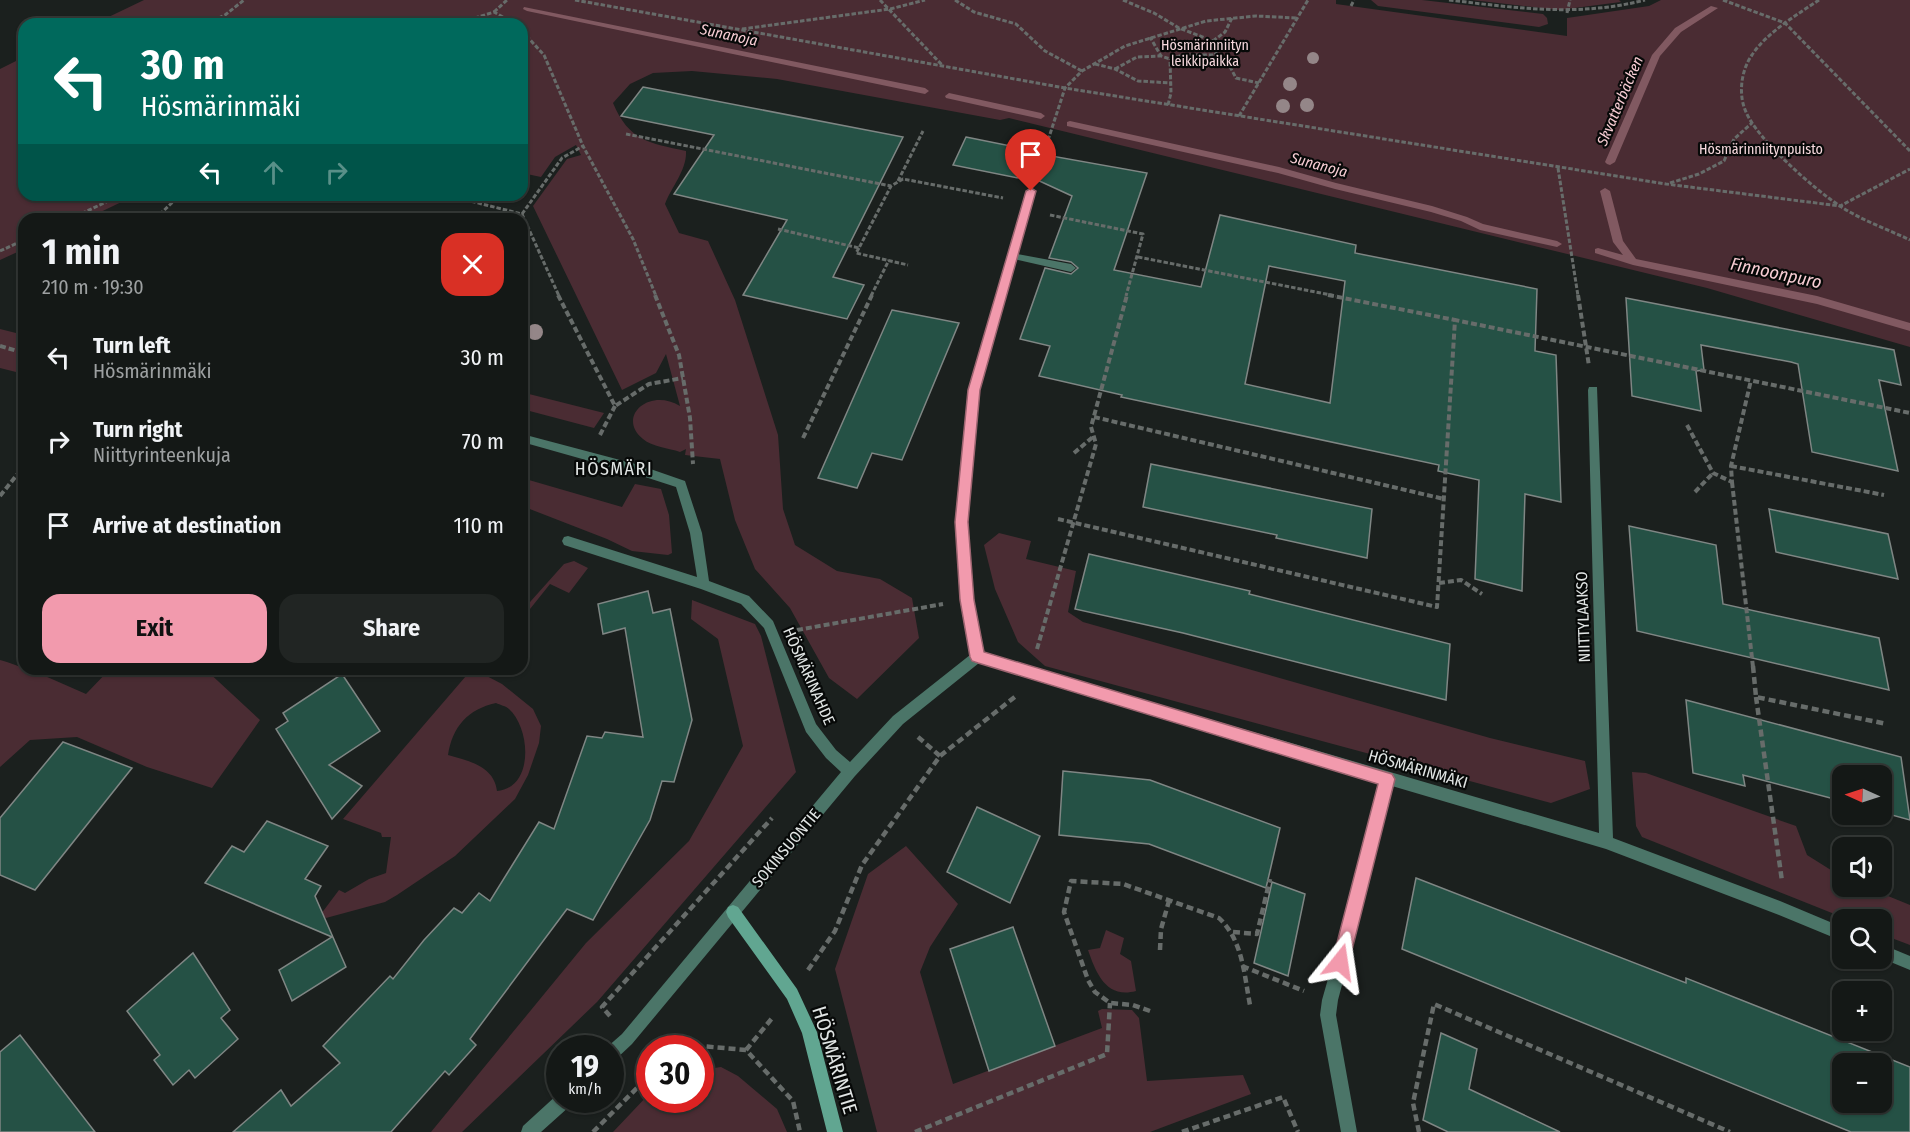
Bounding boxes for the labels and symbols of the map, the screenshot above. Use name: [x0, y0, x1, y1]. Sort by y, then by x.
water label: Sunanoja: [698, 20, 759, 50]
park label: Hösmärinniityn leikkipaikka: [1161, 37, 1249, 70]
water label: Skvatterbäcken: [1593, 54, 1647, 149]
pin: [1005, 129, 1056, 191]
park label: Hösmärinniitynpuisto: [1699, 141, 1823, 158]
water label: Sunanoja: [1288, 149, 1350, 181]
water label: Finnoonpuro: [1728, 253, 1824, 293]
district label: HÖSMÄRI: [575, 458, 653, 480]
street label: NIITTYLAAKSO: [1572, 571, 1594, 663]
street label: HÖSMÄRINAHDE: [779, 624, 839, 728]
street label: HÖSMÄRINMÄKI: [1366, 746, 1470, 792]
north arrow: [1832, 765, 1892, 825]
street label: SOKINSUONTIE: [748, 805, 824, 891]
position arrow: [1308, 930, 1372, 994]
street label: HÖSMÄRINTIE: [807, 1003, 863, 1117]
speed limit sign: 30: [636, 1035, 714, 1113]

